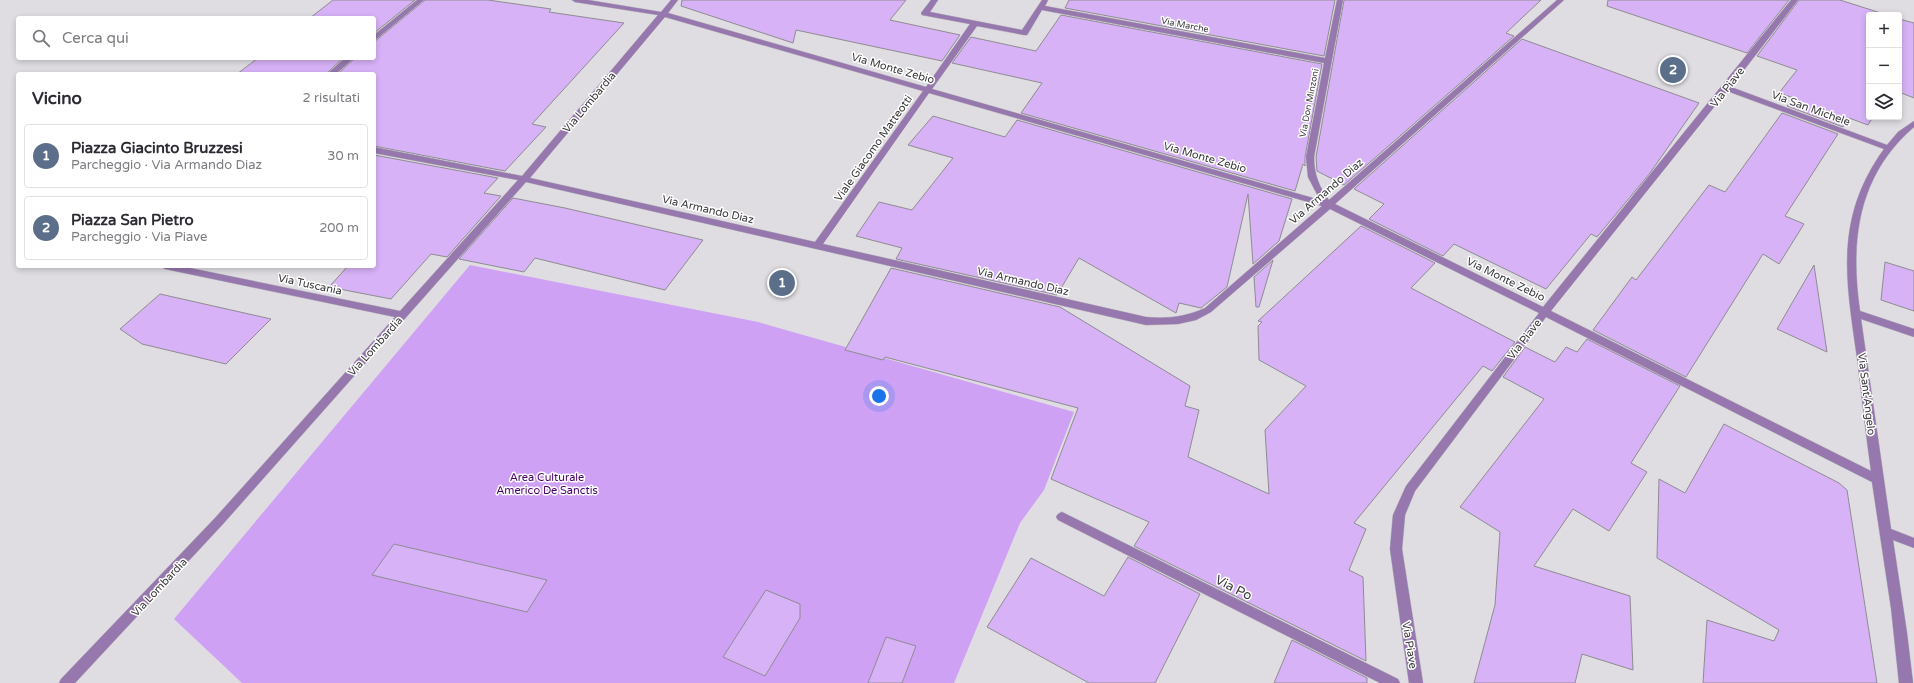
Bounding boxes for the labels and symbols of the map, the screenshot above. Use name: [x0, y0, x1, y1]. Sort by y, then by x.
street label: Via Marche: [1160, 15, 1210, 35]
street label: Via Monte Zebio: [850, 50, 936, 87]
pin: 2: [1660, 55, 1686, 85]
street label: Via Piave: [1708, 65, 1747, 110]
street label: Via Don Minzoni: [1297, 68, 1322, 138]
street label: Via Lombardia: [560, 69, 619, 135]
street label: Via San Michele: [1770, 88, 1852, 129]
street label: Viale Giacomo Matteotti: [832, 93, 915, 204]
street label: Via Monte Zebio: [1162, 139, 1248, 176]
street label: Via Armando Diaz: [1287, 155, 1366, 227]
street label: Via Armando Diaz: [661, 193, 755, 226]
street label: Via Monte Zebio: [1464, 255, 1547, 304]
street label: Via Armando Diaz: [976, 265, 1070, 298]
pin: 1: [769, 268, 795, 298]
street label: Via Tuscania: [277, 271, 343, 298]
street label: Via Lombardia: [345, 314, 405, 379]
street label: Via Piave: [1505, 317, 1544, 362]
street label: Via Sant'Angelo: [1855, 352, 1878, 436]
your location: [869, 386, 889, 406]
park label: Area Culturale Americo De Sanctis: [496, 471, 598, 497]
street label: Via Lombardia: [129, 555, 190, 619]
street label: Via Po: [1212, 572, 1255, 604]
street label: Via Piave: [1399, 621, 1420, 670]

